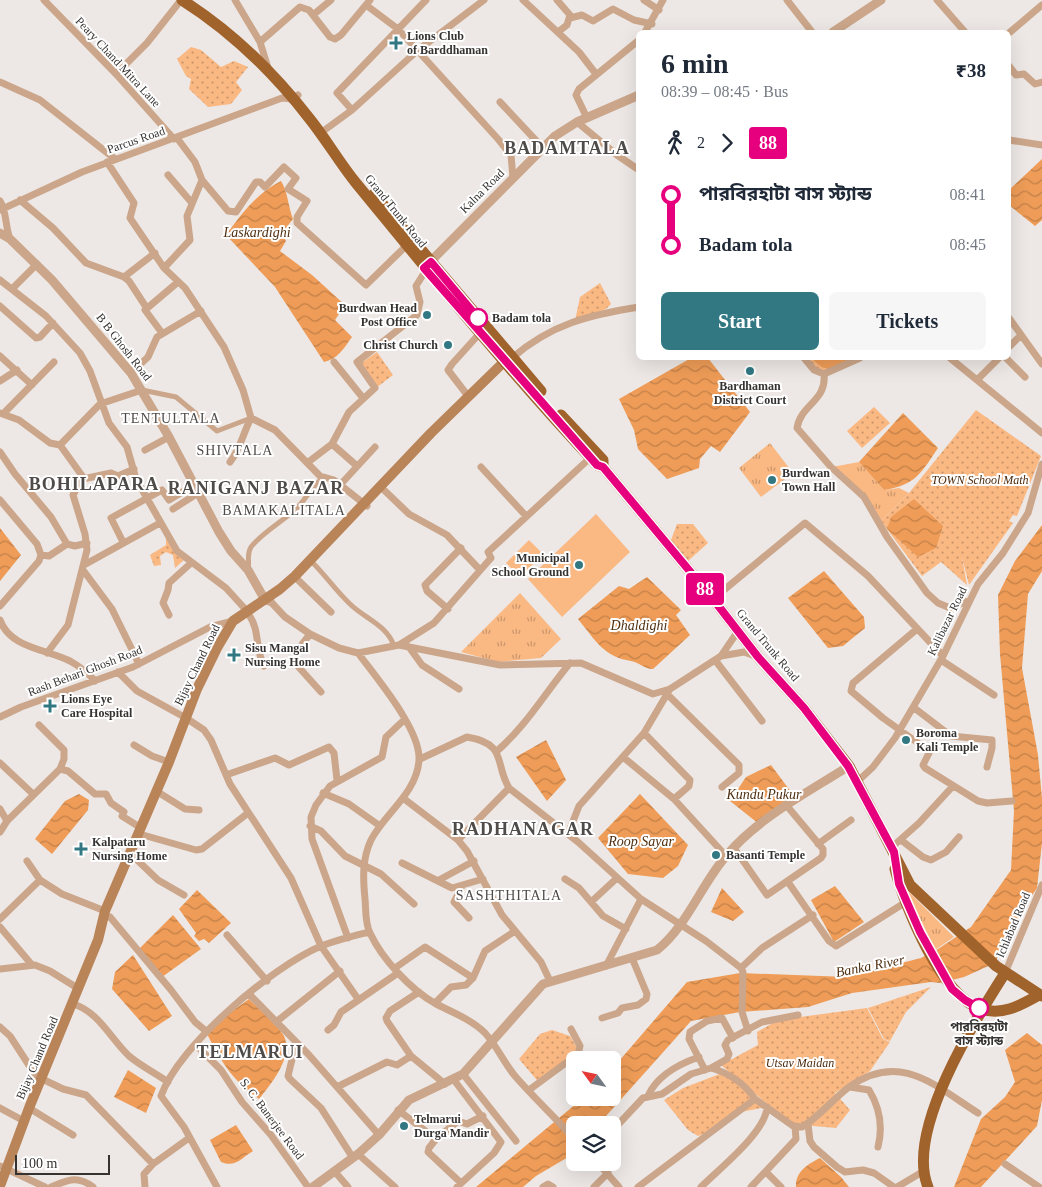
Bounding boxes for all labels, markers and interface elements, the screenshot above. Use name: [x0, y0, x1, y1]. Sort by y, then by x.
street label: Peary Chand Mitra Lane: [73, 14, 163, 110]
place label: Lions Club of Barddhaman: [407, 29, 488, 57]
marker: Lions Club of Barddhaman: [389, 36, 403, 50]
text: 6 min: [661, 48, 729, 79]
text: ₹38: [955, 60, 986, 81]
text: 08:39 – 08:45 · Bus: [661, 83, 788, 100]
street label: Parcus Road: [105, 124, 167, 156]
icon: walk: [661, 129, 689, 157]
icon: forward: [713, 129, 741, 157]
text: 88: [759, 133, 777, 153]
text: 2: [697, 134, 705, 151]
district label: BADAMTALA: [504, 138, 630, 158]
street label: Kalna Road: [457, 166, 507, 216]
street label: Grand Trunk Road: [362, 172, 430, 250]
text: পারবিরহাটা বাস স্ট্যান্ড: [699, 183, 872, 204]
text: 08:41: [950, 186, 986, 203]
water label: Laskardighi: [222, 225, 291, 240]
text: Badam tola: [699, 234, 792, 255]
text: 08:45: [950, 236, 986, 253]
button: Start: [661, 292, 819, 350]
button: Tickets: [829, 292, 986, 350]
place label: Burdwan Head Post Office: [339, 301, 418, 329]
marker: Badam tola: [468, 308, 488, 328]
marker: Burdwan Head Post Office: [421, 309, 433, 321]
street label: B B Ghosh Road: [93, 311, 155, 383]
place label: Badam tola: [492, 311, 551, 325]
place label: Christ Church: [363, 338, 438, 352]
marker: Christ Church: [442, 339, 454, 351]
marker: Bardhaman District Court: [744, 365, 756, 377]
place label: Bardhaman District Court: [714, 379, 786, 407]
district label: TENTULTALA: [121, 411, 221, 426]
district label: SHIVTALA: [197, 443, 273, 458]
place label: Burdwan Town Hall: [782, 466, 836, 494]
park label: TOWN School Math: [931, 473, 1029, 487]
district label: BOHILAPARA: [29, 474, 159, 494]
marker: Burdwan Town Hall: [766, 474, 778, 486]
district label: RANIGANJ BAZAR: [168, 478, 344, 498]
district label: BAMAKALITALA: [222, 503, 346, 518]
place label: Municipal School Ground: [492, 551, 570, 579]
marker: Municipal School Ground: [573, 559, 585, 571]
line badge: 88: [682, 573, 728, 605]
text: 88: [696, 579, 714, 599]
street label: Kalibazar Road: [924, 584, 970, 658]
street label: Grand Trunk Road: [734, 606, 802, 684]
water label: Dhaldighi: [610, 618, 667, 633]
street label: Bijay Chand Road: [171, 622, 223, 708]
place label: Sisu Mangal Nursing Home: [245, 641, 321, 669]
street label: Rash Behari Ghosh Road: [26, 643, 144, 699]
marker: Sisu Mangal Nursing Home: [227, 648, 241, 662]
place label: Lions Eye Care Hospital: [61, 692, 133, 720]
marker: Lions Eye Care Hospital: [43, 699, 57, 713]
place label: Boroma Kali Temple: [916, 726, 979, 754]
marker: Boroma Kali Temple: [900, 734, 912, 746]
water label: Kundu Pukur: [725, 787, 802, 802]
district label: RADHANAGAR: [452, 819, 594, 839]
water label: Roop Sayar: [607, 834, 674, 849]
place label: Kalpataru Nursing Home: [92, 835, 168, 863]
marker: Kalpataru Nursing Home: [74, 842, 88, 856]
place label: Basanti Temple: [726, 848, 806, 862]
marker: Basanti Temple: [710, 849, 722, 861]
district label: SASHTHITALA: [456, 888, 562, 903]
street label: Ichlabad Road: [993, 890, 1033, 960]
water label: Banka River: [834, 952, 906, 980]
marker: পারবিরহাটা বাস স্ট্যান্ড: [969, 998, 989, 1018]
street label: Bijay Chand Road: [13, 1014, 61, 1102]
place label: পারবিরহাটা বাস স্ট্যান্ড: [950, 1019, 1008, 1048]
district label: TELMARUI: [196, 1042, 304, 1062]
north arrow: [566, 1051, 621, 1106]
map controls: [566, 1051, 621, 1171]
park label: Utsav Maidan: [766, 1056, 834, 1070]
street label: S. C. Banerjee Road: [237, 1076, 307, 1162]
place label: Telmarui Durga Mandir: [414, 1112, 490, 1140]
button: layers: [566, 1116, 621, 1171]
marker: Telmarui Durga Mandir: [398, 1120, 410, 1132]
scale bar: [15, 1152, 110, 1175]
text: 100 m: [22, 1156, 57, 1171]

